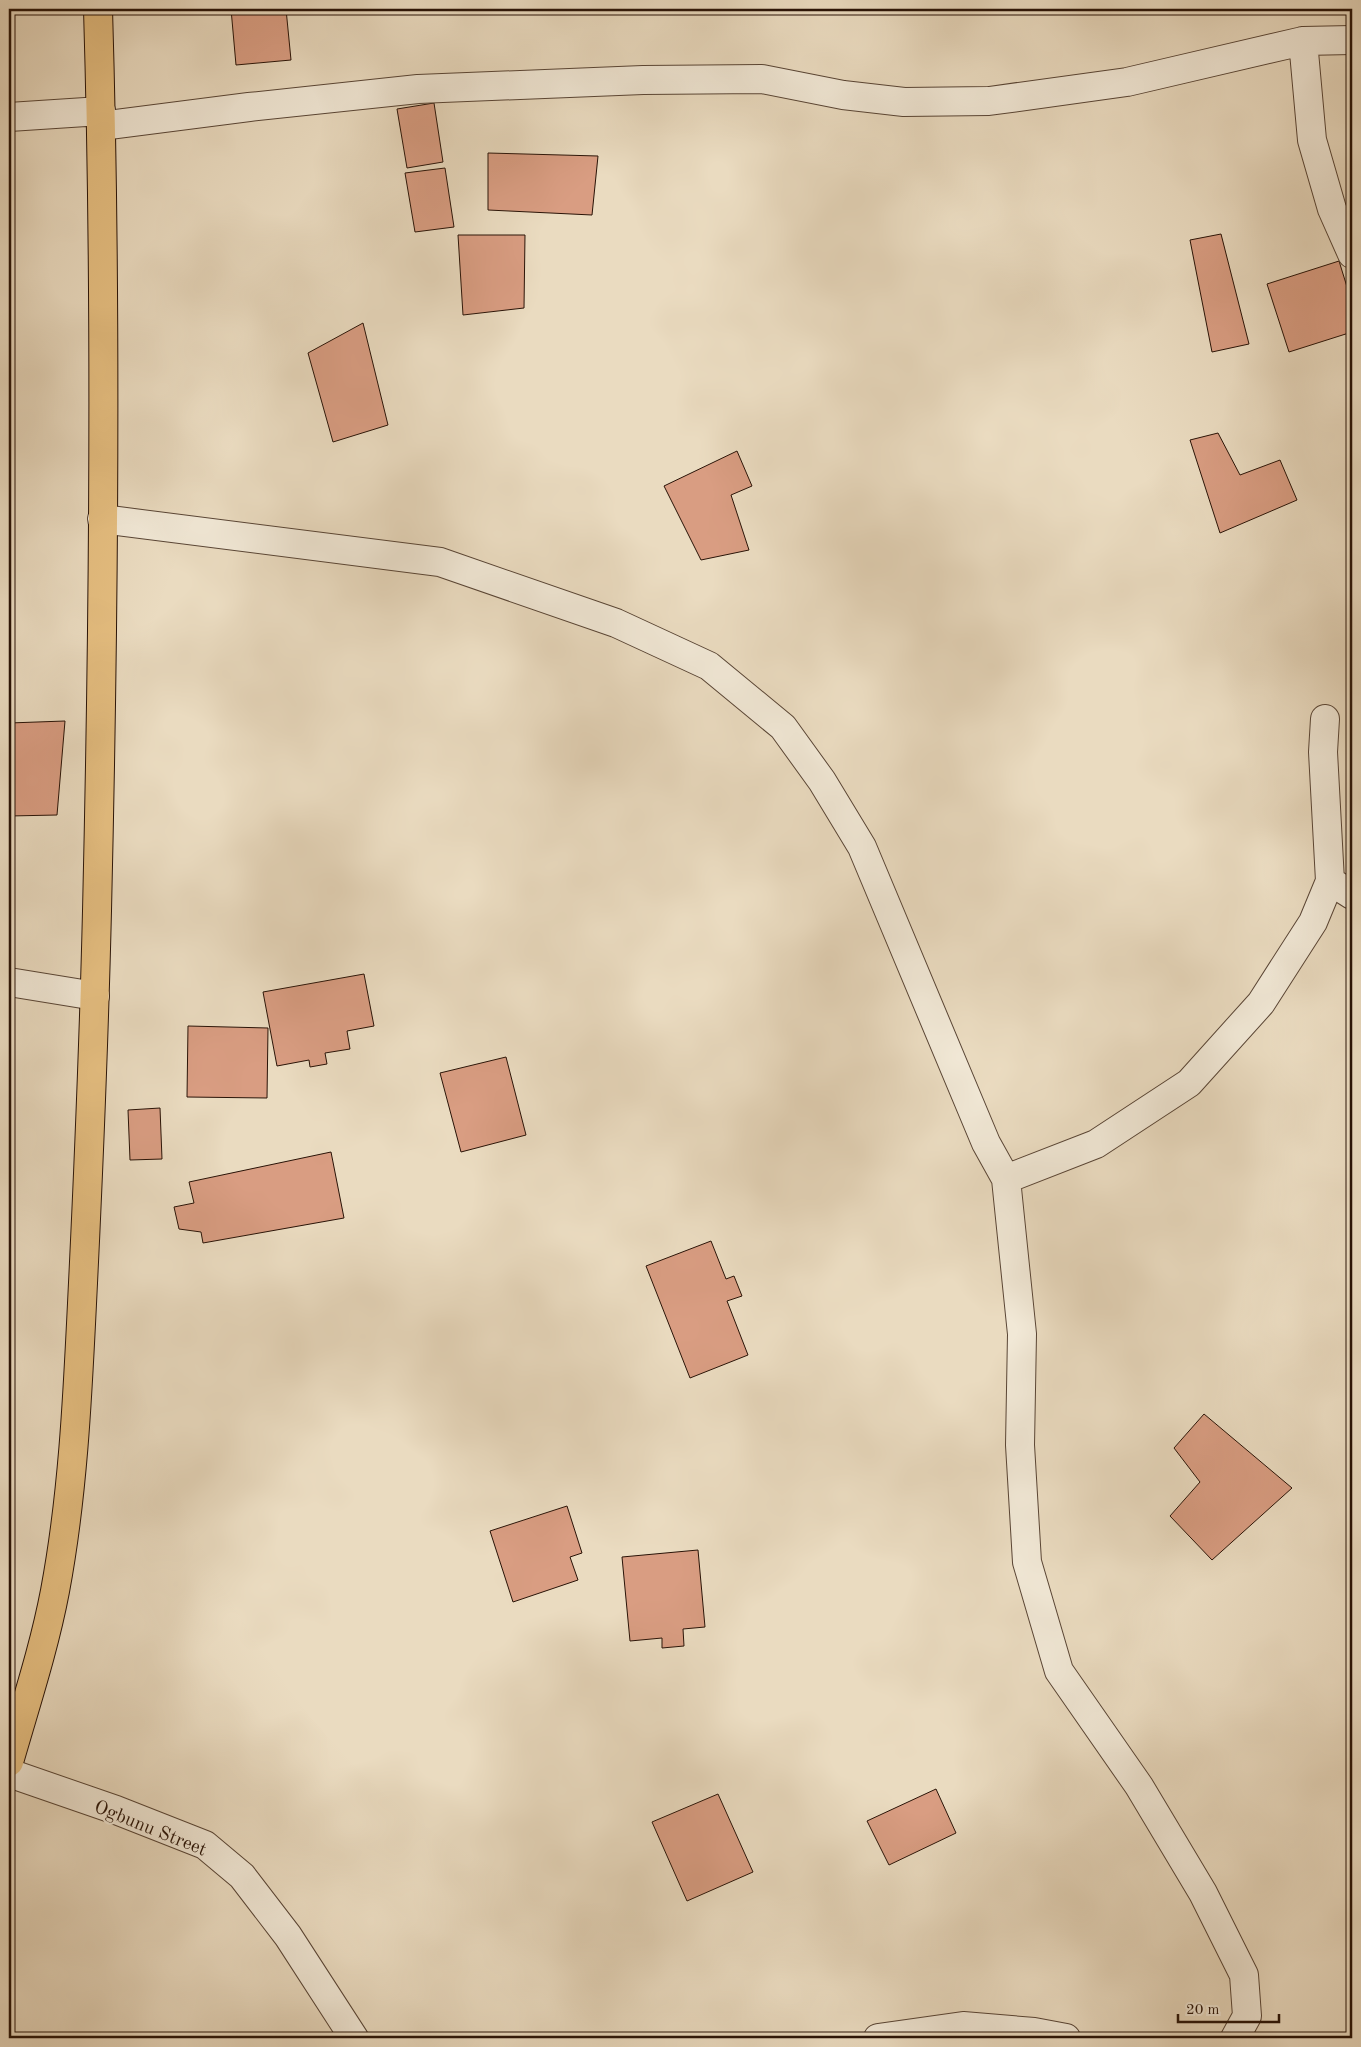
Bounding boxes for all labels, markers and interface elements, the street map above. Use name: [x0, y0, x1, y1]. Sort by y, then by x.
street label: Ogbunu Street: [91, 1798, 209, 1861]
scale bar: [1178, 1992, 1280, 2024]
text: 20 m: [1186, 2003, 1220, 2018]

